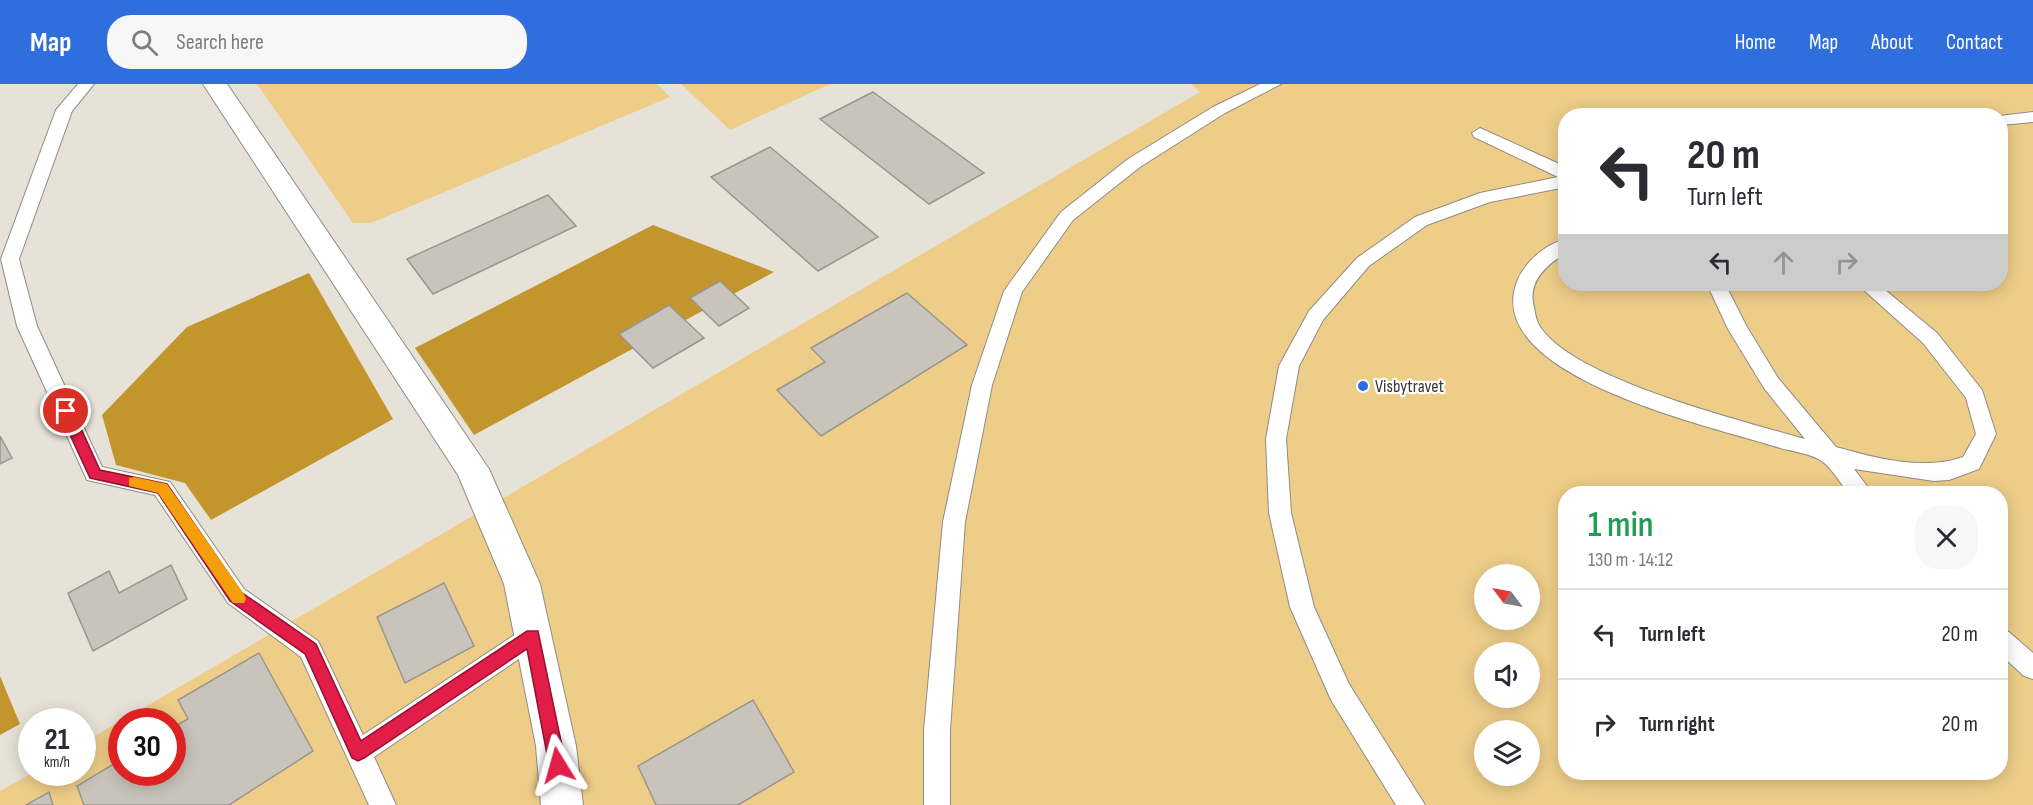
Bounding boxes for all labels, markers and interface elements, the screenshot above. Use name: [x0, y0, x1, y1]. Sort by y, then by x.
search box: [107, 15, 527, 69]
text: Map: [30, 26, 71, 59]
icon: search: [128, 26, 161, 59]
text: Search here: [176, 29, 264, 56]
text: Home: [1735, 30, 1776, 55]
text: Map: [1809, 30, 1838, 55]
text: About: [1871, 30, 1913, 55]
text: Contact: [1946, 30, 2003, 55]
text: 20 m: [1687, 130, 1760, 181]
icon: left: [1588, 132, 1666, 210]
text: Turn left: [1687, 181, 1763, 213]
icon: left: [1704, 246, 1737, 279]
icon: ahead: [1767, 246, 1800, 279]
icon: right: [1830, 246, 1863, 279]
place label: Visbytravet: [1375, 376, 1445, 397]
marker: Visbytravet: [1356, 379, 1370, 393]
pin: [40, 385, 91, 436]
icon: arrive: [49, 394, 82, 427]
text: 1 min: [1588, 504, 1653, 547]
button: close: [1915, 506, 1978, 569]
text: 130 m · 14:12: [1588, 548, 1673, 572]
north arrow: [1474, 564, 1540, 630]
map controls: [1474, 564, 1540, 786]
icon: left: [1588, 618, 1621, 651]
text: Turn left: [1639, 621, 1705, 648]
text: 20 m: [1942, 621, 1978, 648]
button: sound: [1474, 642, 1540, 708]
speed limit sign: 30: [108, 708, 186, 786]
icon: right: [1588, 708, 1621, 741]
text: Turn right: [1639, 711, 1715, 738]
text: 20 m: [1942, 711, 1978, 738]
button: layers: [1474, 720, 1540, 786]
text: 21: [45, 722, 69, 758]
position arrow: [526, 733, 590, 797]
text: km/h: [44, 753, 70, 772]

